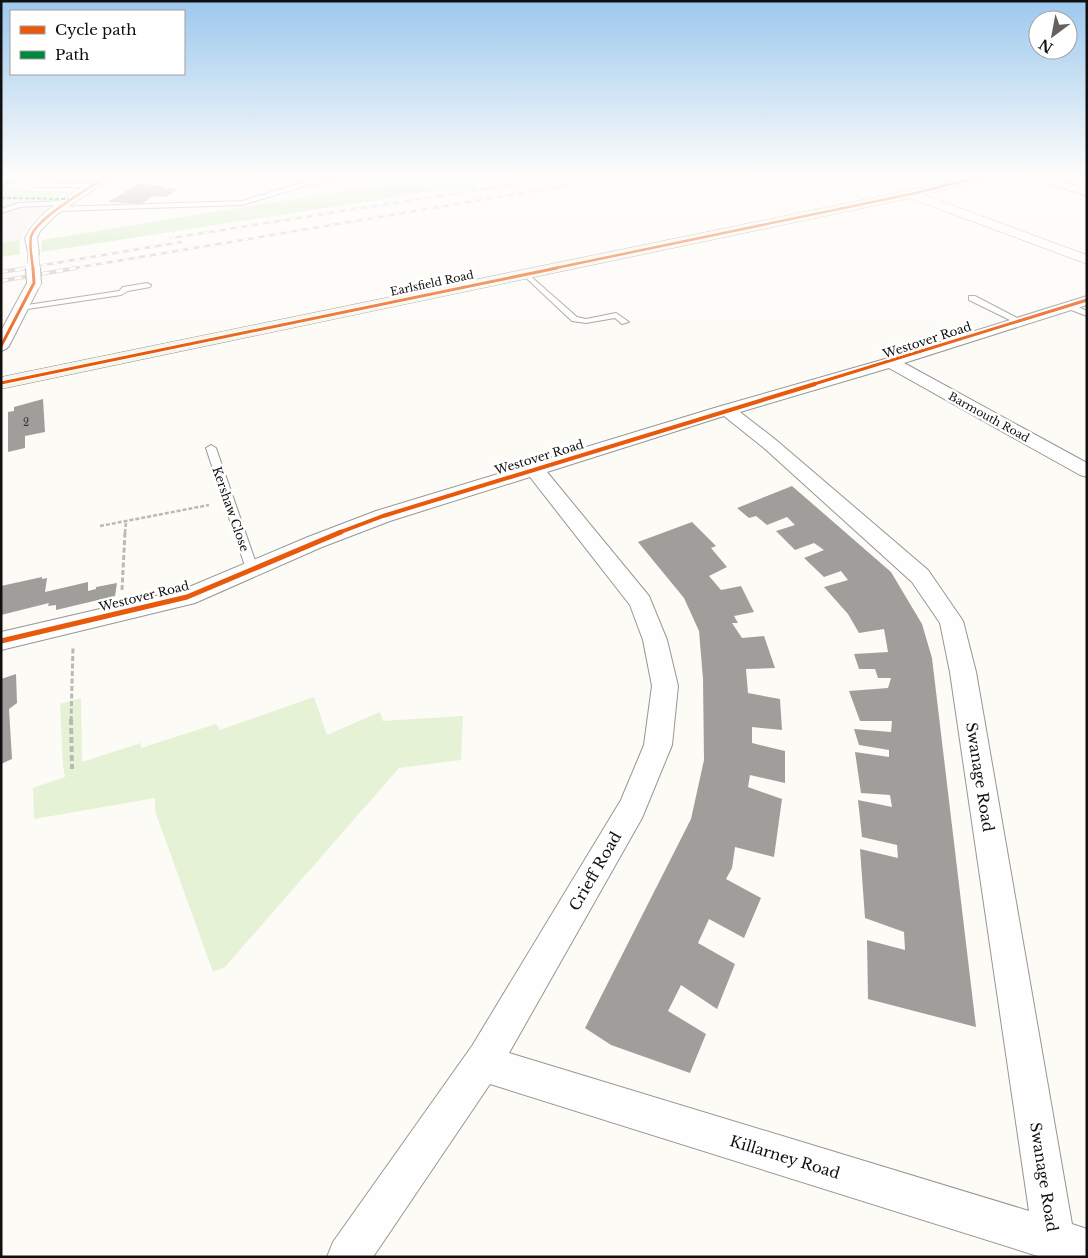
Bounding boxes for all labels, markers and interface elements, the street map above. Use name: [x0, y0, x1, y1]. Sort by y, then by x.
legend: [10, 10, 185, 75]
north arrow: [1028, 10, 1078, 60]
text: Cycle path: [55, 20, 137, 39]
text: N: [1036, 35, 1056, 57]
text: Path: [55, 45, 89, 64]
street label: Earlsfield Road: [389, 267, 475, 299]
street label: Westover Road: [880, 319, 973, 362]
street label: Barmouth Road: [946, 389, 1032, 445]
house number: 2: [23, 416, 29, 429]
street label: Westover Road: [492, 436, 585, 478]
street label: Kershaw Close: [209, 465, 253, 554]
street label: Westover Road: [96, 578, 191, 615]
street label: Swanage Road: [962, 721, 998, 833]
street label: Crieff Road: [565, 828, 625, 914]
street label: Swanage Road: [1026, 1121, 1062, 1233]
street label: Killarney Road: [728, 1131, 842, 1183]

